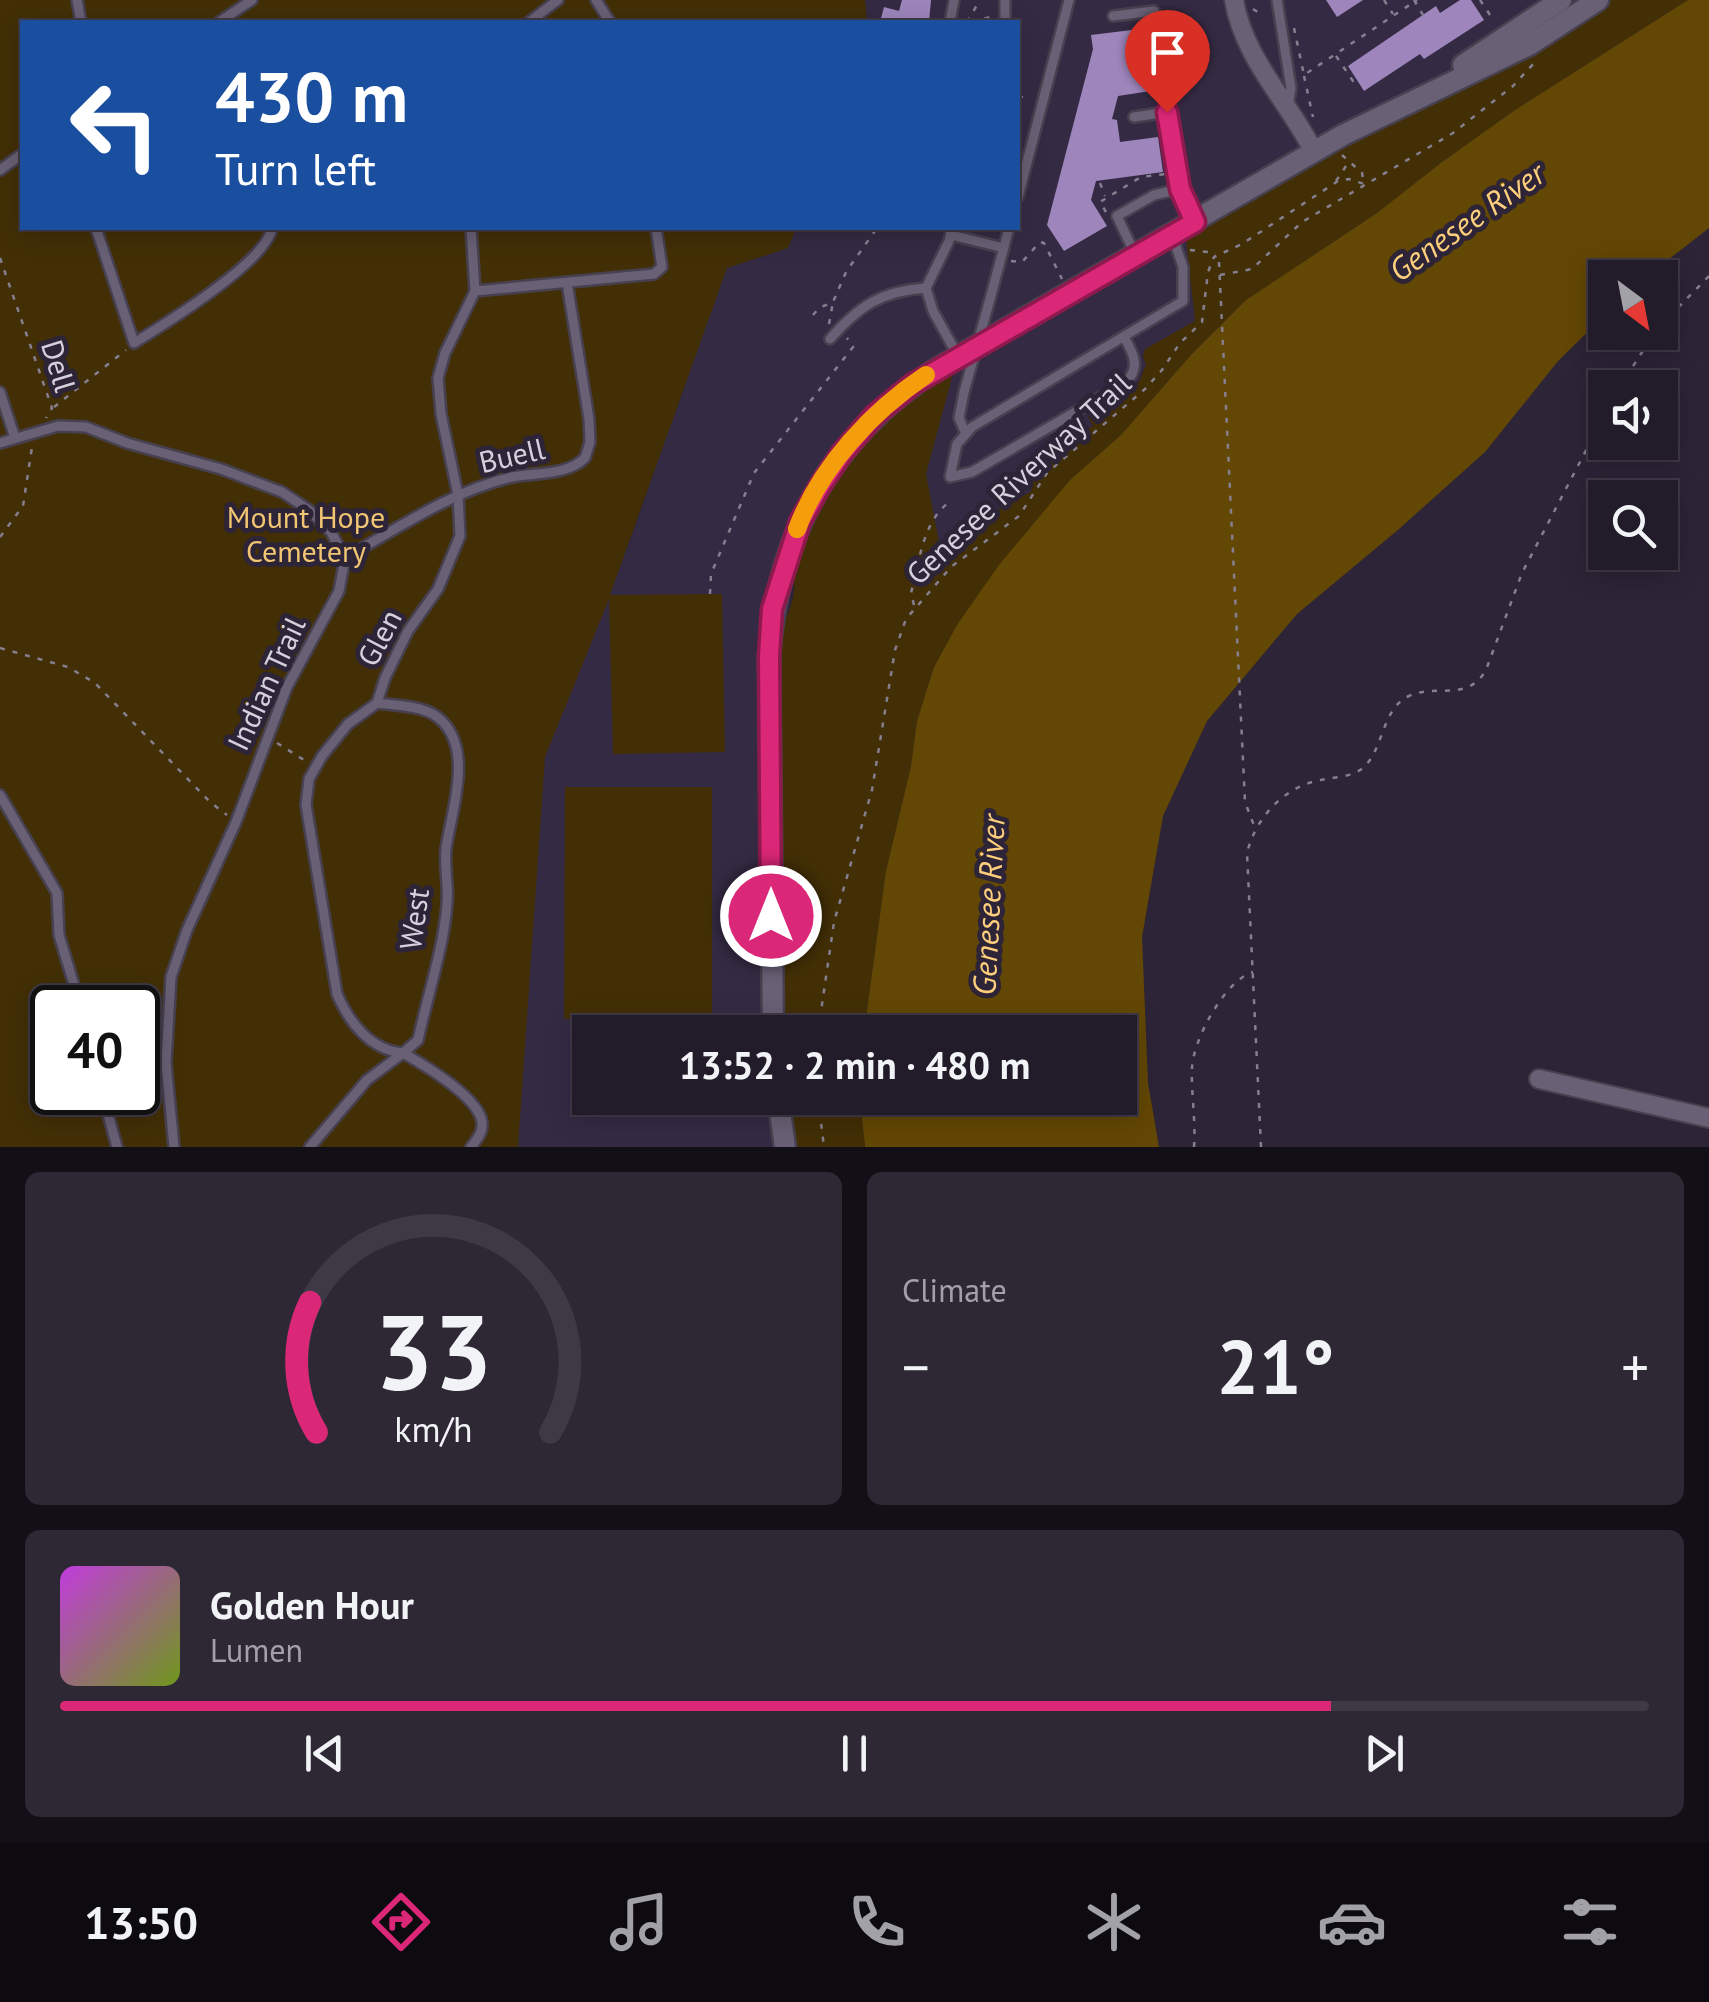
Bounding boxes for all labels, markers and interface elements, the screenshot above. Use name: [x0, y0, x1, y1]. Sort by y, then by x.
pin: [1125, 10, 1210, 113]
icon: arrive: [1140, 25, 1195, 80]
text: 430 m: [215, 51, 408, 141]
icon: left: [50, 60, 180, 190]
text: Turn left: [215, 139, 376, 197]
water label: Genesee River: [1380, 151, 1555, 290]
north arrow: [1588, 260, 1678, 350]
map controls: [1588, 260, 1678, 570]
street label: Dell: [33, 335, 86, 397]
street label: Genesee Riverway Trail: [897, 363, 1139, 592]
button: sound: [1588, 370, 1678, 460]
street label: Buell: [475, 428, 549, 481]
button: search: [1588, 480, 1678, 570]
park label: Mount Hope Cemetery: [227, 497, 385, 570]
street label: Glen: [348, 602, 410, 672]
street label: Indian Trail: [218, 610, 314, 756]
water label: Genesee River: [962, 811, 1014, 996]
position arrow: [719, 864, 823, 968]
street label: West: [390, 886, 437, 952]
speed limit sign: 40: [30, 985, 160, 1115]
text: 13:52 · 2 min · 480 m: [679, 1040, 1030, 1089]
text: Climate: [902, 1269, 1007, 1311]
text: 33: [375, 1284, 492, 1419]
text: 21°: [1217, 1318, 1334, 1415]
text: −: [902, 1331, 930, 1402]
text: +: [1621, 1331, 1649, 1402]
text: km/h: [394, 1406, 473, 1452]
text: Golden Hour: [210, 1580, 414, 1629]
text: Lumen: [210, 1629, 303, 1671]
icon: previous: [297, 1726, 352, 1781]
icon: pause: [827, 1726, 882, 1781]
icon: next: [1357, 1726, 1412, 1781]
icon: directions: [366, 1887, 436, 1957]
icon: music: [604, 1887, 674, 1957]
icon: phone: [842, 1887, 912, 1957]
icon: climate: [1079, 1887, 1149, 1957]
icon: car: [1317, 1887, 1387, 1957]
icon: filters: [1555, 1887, 1625, 1957]
text: 13:50: [84, 1893, 198, 1951]

